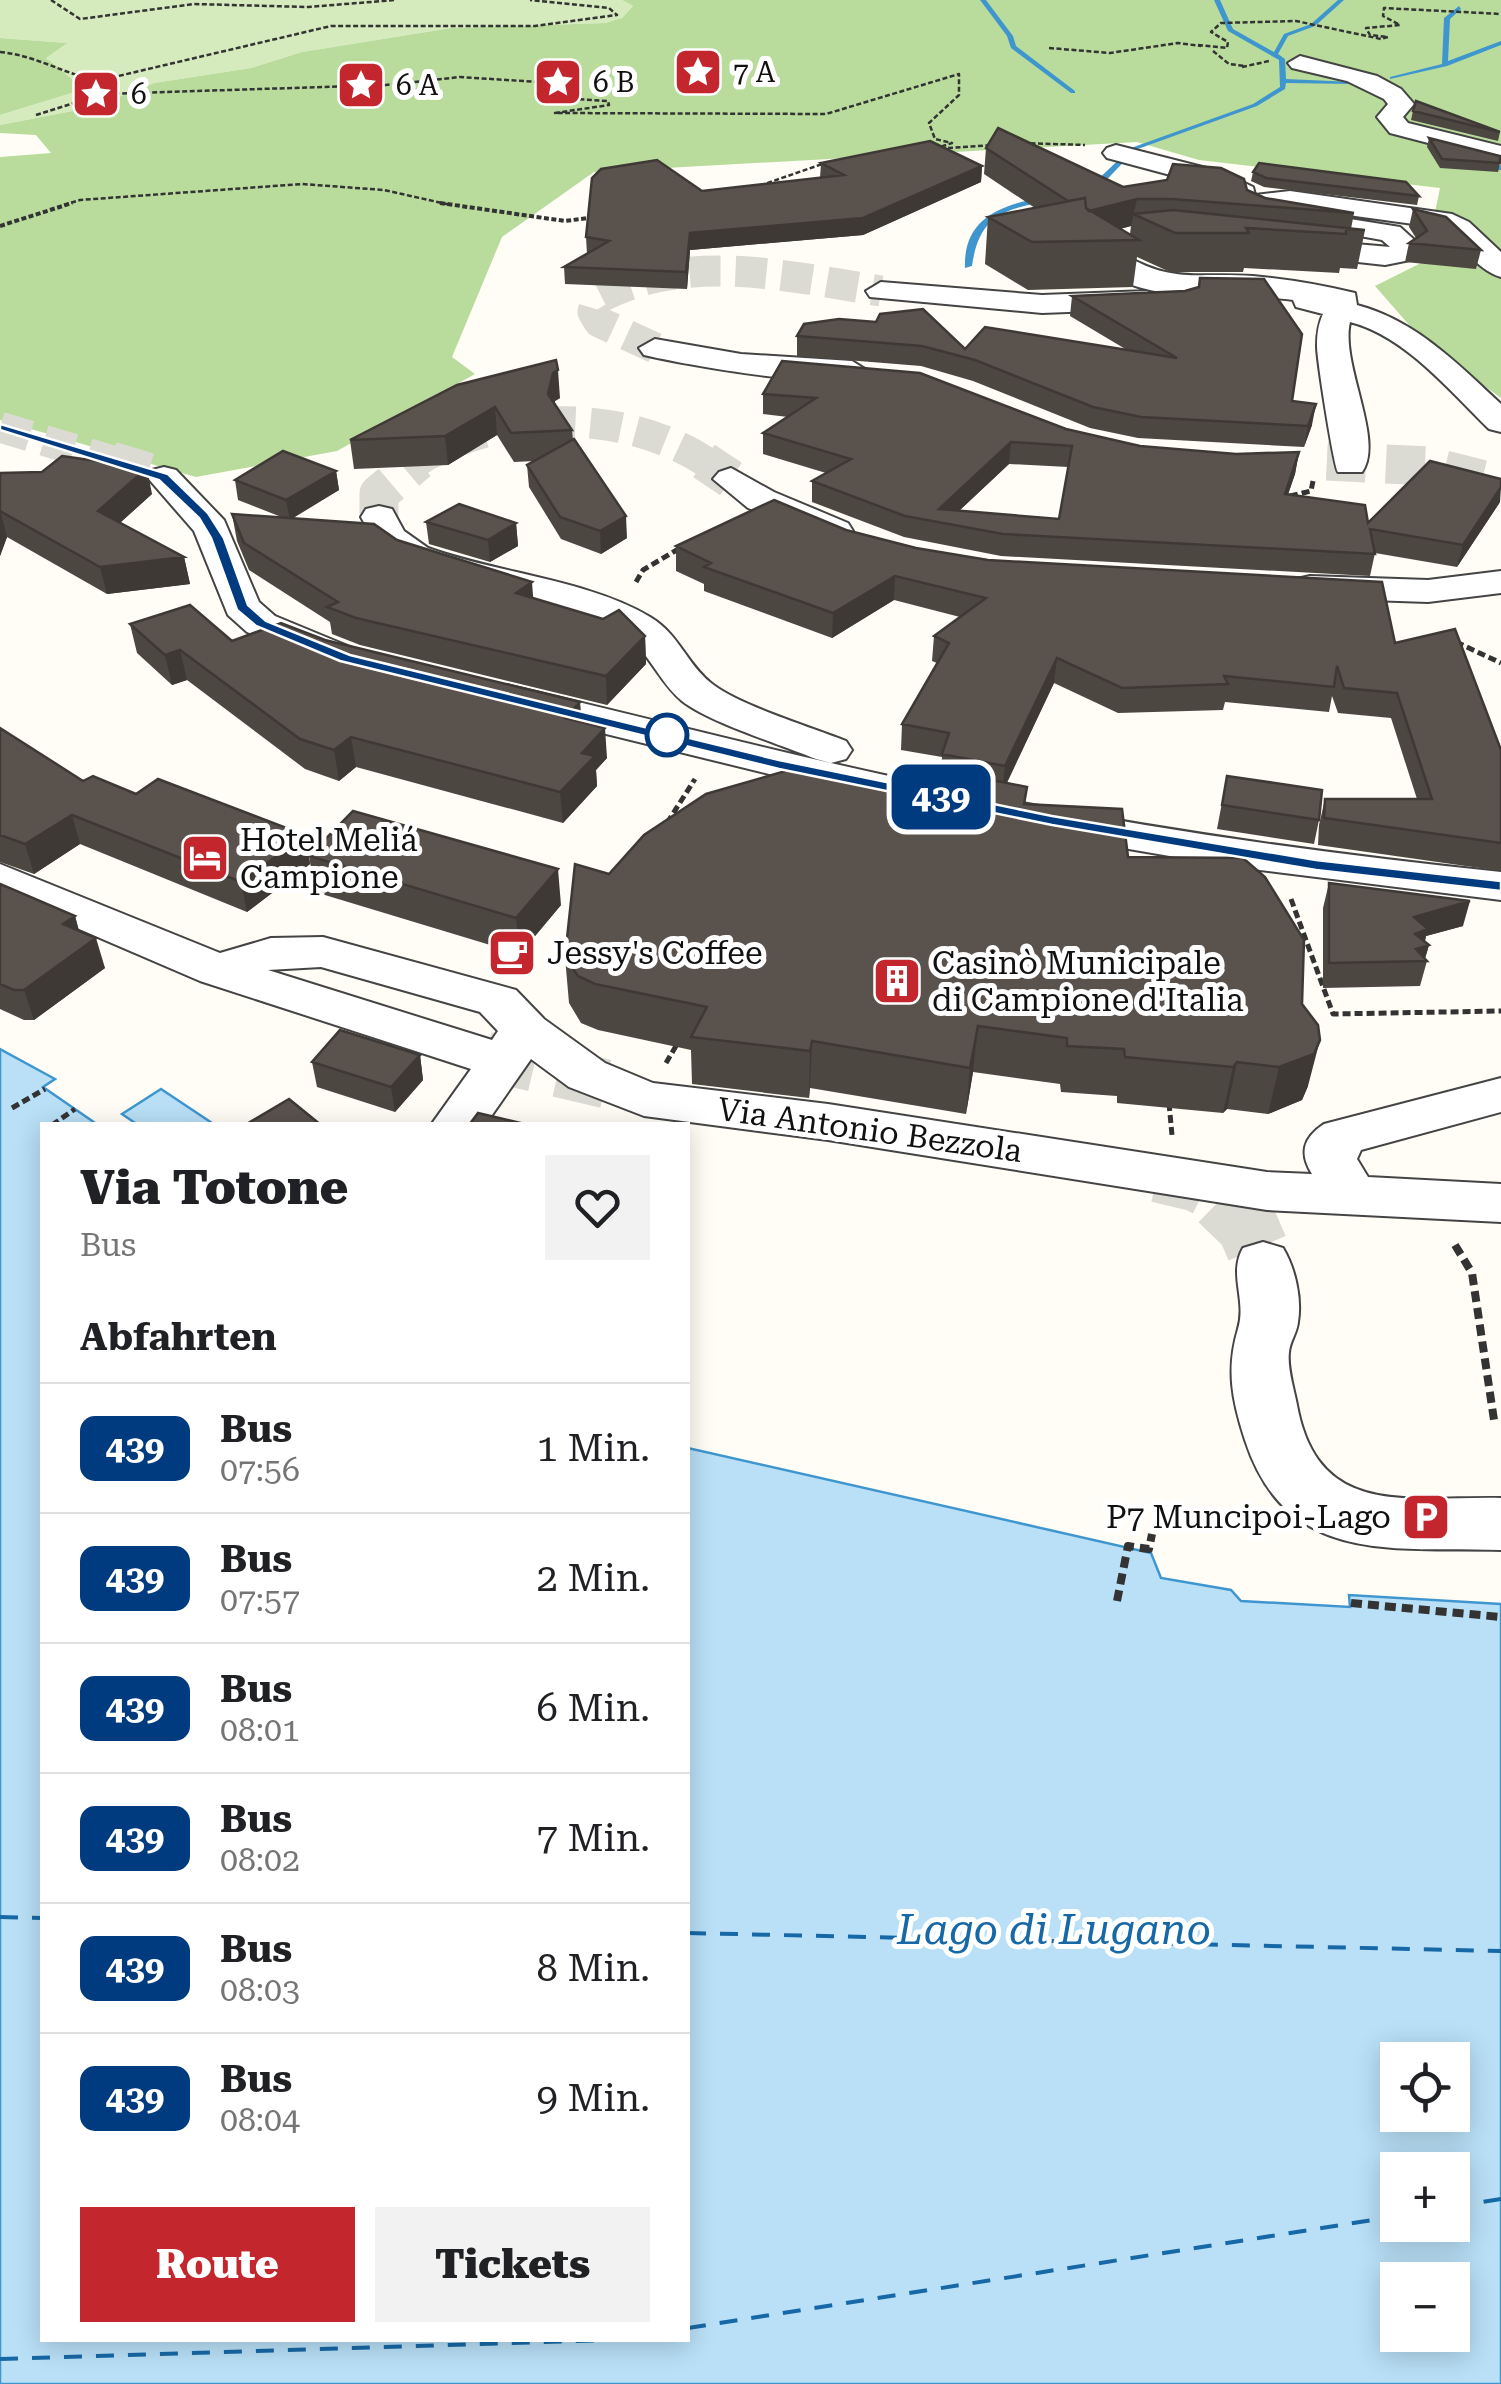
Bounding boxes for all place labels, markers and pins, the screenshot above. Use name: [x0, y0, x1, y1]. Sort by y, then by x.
place icon: 7 A: [672, 46, 724, 98]
place icon: 6 B: [532, 56, 584, 108]
place label: 7 A: [733, 56, 776, 89]
place icon: 6 A: [335, 59, 387, 111]
place label: 6 B: [593, 66, 635, 99]
place icon: 6: [70, 68, 122, 120]
place label: 6 A: [396, 69, 439, 102]
place label: 6: [131, 78, 147, 111]
unlabelled marker: [646, 714, 688, 756]
place label: Hotel Meliá Campione: [240, 821, 418, 896]
hotel icon: Hotel Meliá Campione: [179, 832, 231, 884]
cafe icon: Jessy's Coffee: [486, 927, 538, 979]
place label: Jessy's Coffee: [547, 934, 763, 972]
place label: Casinò Municipale di Campione d'Italia: [932, 944, 1244, 1019]
building icon: Casinò Municipale di Campione d'Italia: [871, 955, 923, 1007]
parking icon: P7 Muncipoi-Lago: [1400, 1491, 1452, 1543]
place label: P7 Muncipoi-Lago: [1106, 1498, 1391, 1536]

